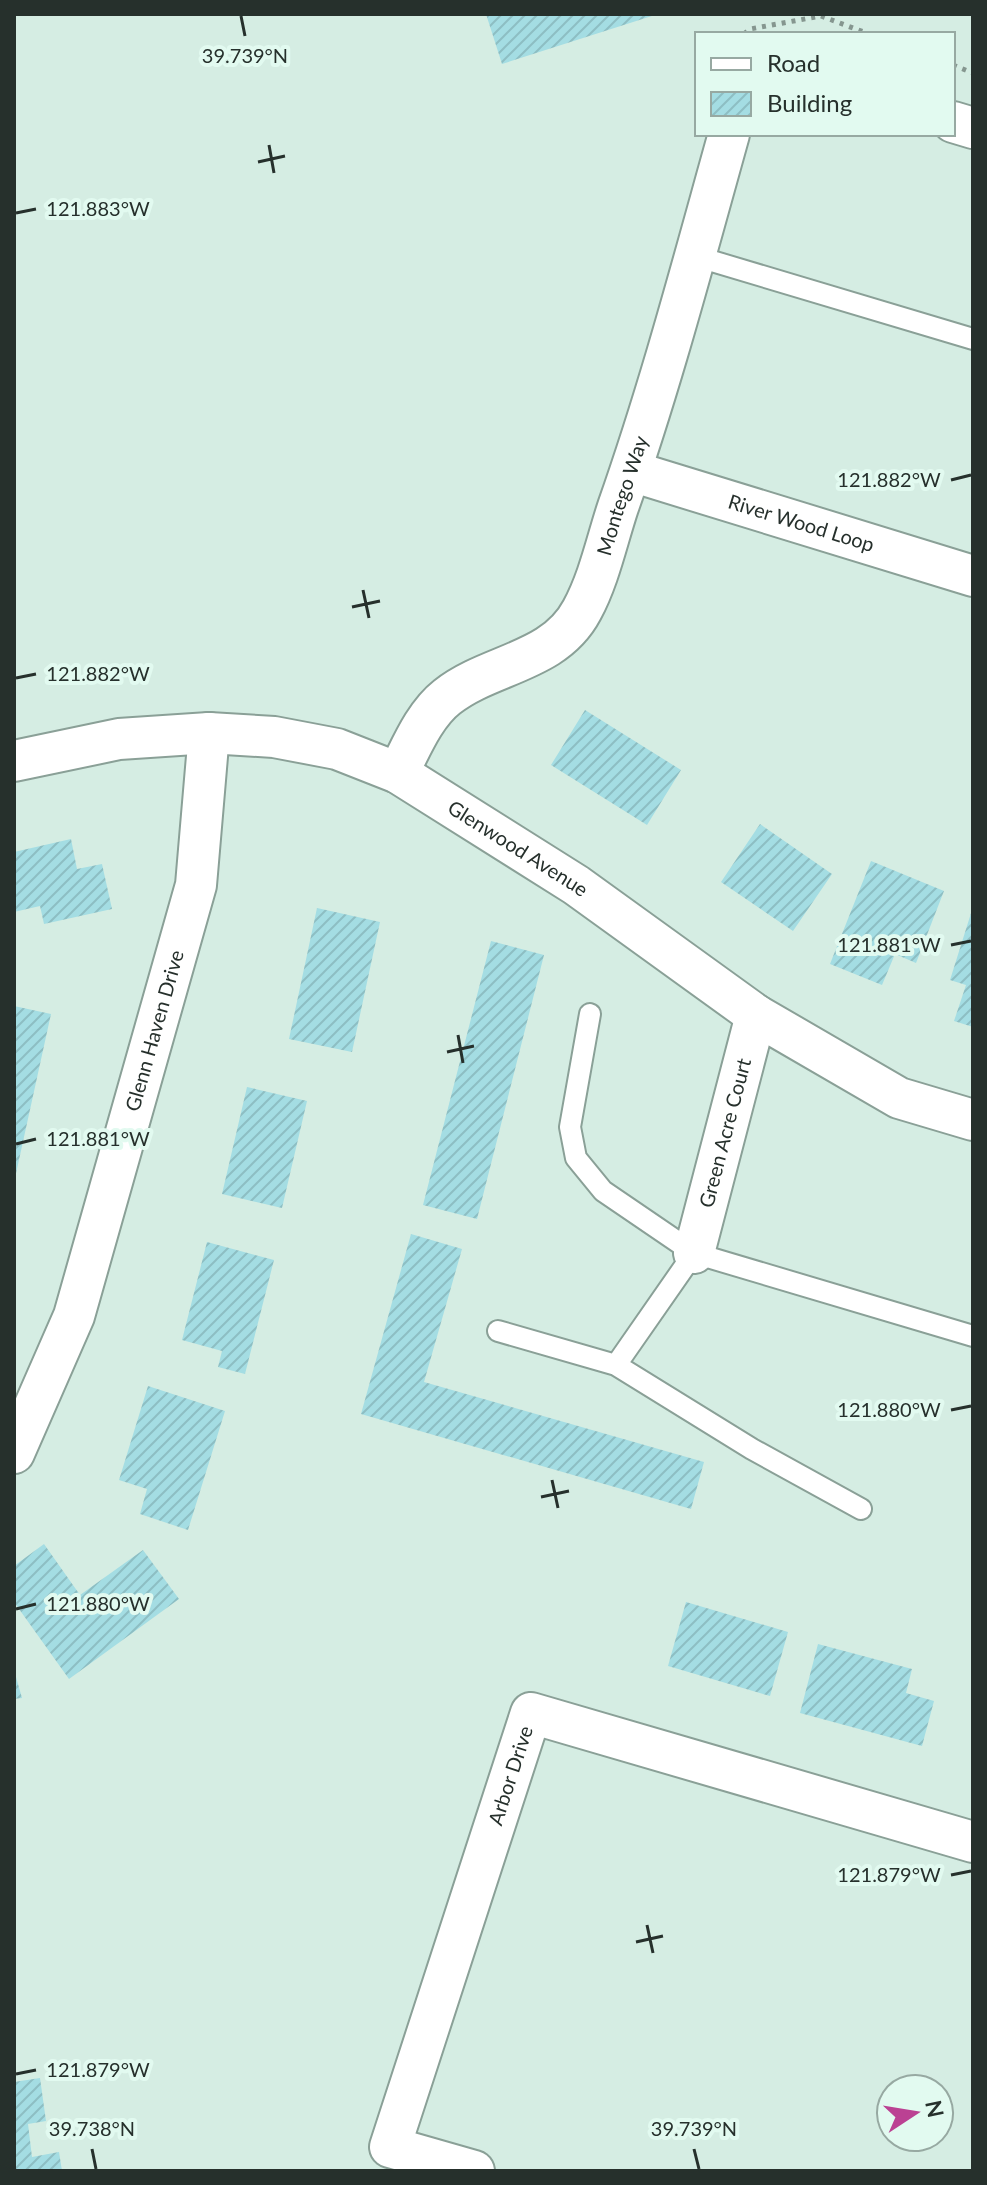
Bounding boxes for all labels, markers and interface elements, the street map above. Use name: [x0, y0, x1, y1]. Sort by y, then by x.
legend: [695, 32, 955, 136]
text: 39.739°N: [202, 43, 288, 67]
text: Road: [767, 48, 820, 77]
text: Building: [767, 88, 852, 117]
text: 121.883°W: [46, 196, 150, 220]
street label: Montego Way: [591, 432, 652, 558]
text: 121.882°W: [837, 467, 941, 491]
street label: River Wood Loop: [725, 489, 877, 556]
text: 121.882°W: [46, 661, 150, 685]
street label: Glenwood Avenue: [444, 795, 593, 901]
text: 121.881°W: [837, 932, 941, 956]
street label: Glenn Haven Drive: [120, 947, 188, 1114]
street label: Green Acre Court: [693, 1055, 755, 1210]
text: 121.881°W: [46, 1126, 150, 1150]
text: 121.880°W: [837, 1397, 941, 1421]
text: 121.880°W: [46, 1591, 150, 1615]
street label: Arbor Drive: [482, 1722, 537, 1828]
text: 121.879°W: [837, 1862, 941, 1886]
text: 121.879°W: [46, 2057, 150, 2081]
north arrow: [875, 2073, 955, 2153]
text: N: [920, 2098, 950, 2120]
text: 39.738°N: [49, 2116, 135, 2140]
text: 39.739°N: [651, 2116, 737, 2140]

